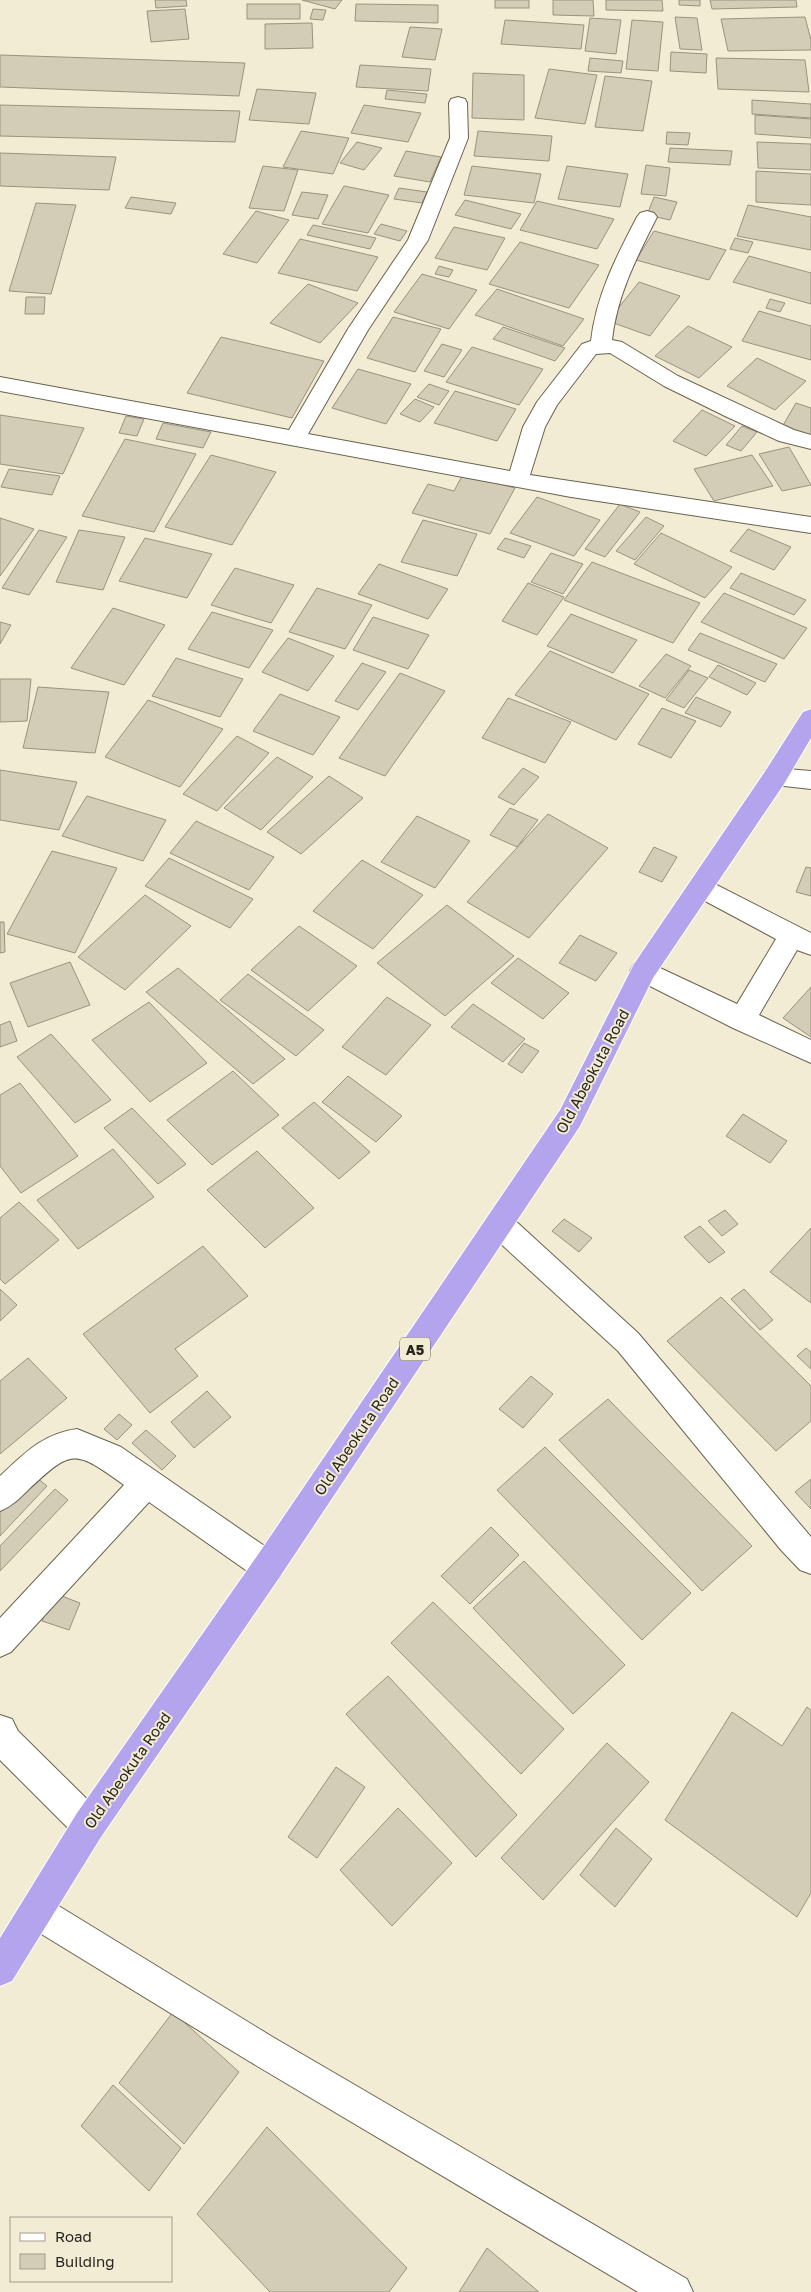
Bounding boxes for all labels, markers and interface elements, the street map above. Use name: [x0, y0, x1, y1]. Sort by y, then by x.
street label: Old Abeokuta Road: [552, 1006, 632, 1136]
road number: A5: [400, 1338, 430, 1360]
street label: Old Abeokuta Road: [310, 1374, 402, 1498]
street label: Old Abeokuta Road: [80, 1708, 174, 1832]
legend: [10, 2217, 172, 2282]
text: Road: [55, 2227, 92, 2245]
text: Building: [55, 2252, 115, 2270]

